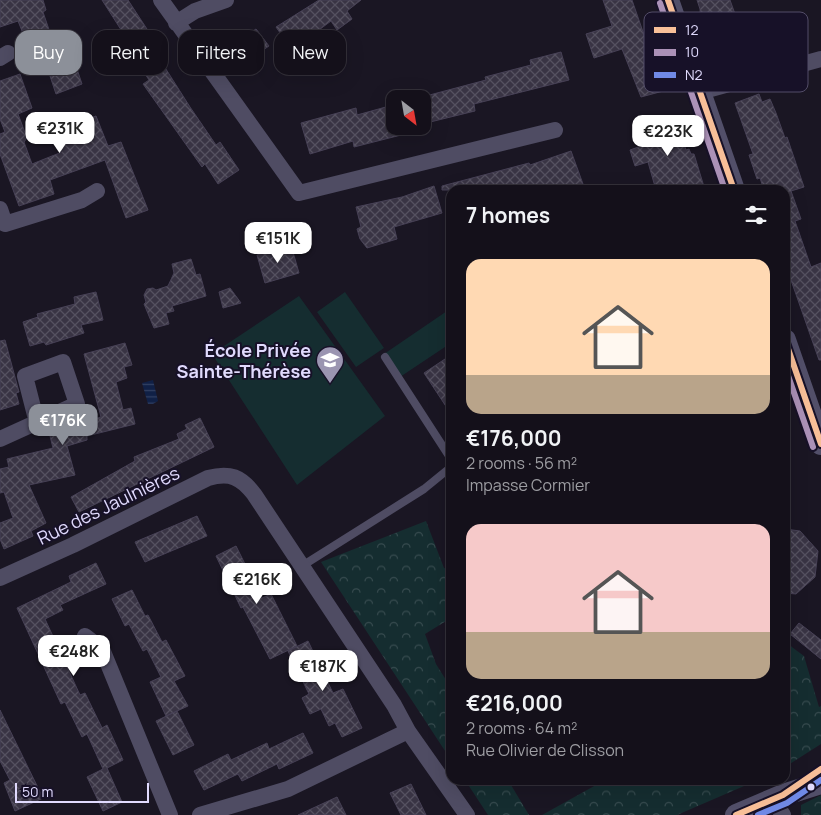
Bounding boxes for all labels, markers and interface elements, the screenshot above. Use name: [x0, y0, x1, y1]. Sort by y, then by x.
legend: [644, 12, 808, 92]
text: 12: [685, 20, 698, 39]
chip: Buy: [15, 30, 82, 75]
chip: Rent: [92, 30, 168, 75]
chip: Filters: [178, 30, 264, 75]
chip: New: [274, 30, 346, 75]
text: 10: [685, 42, 699, 61]
text: N2: [685, 65, 703, 84]
north arrow: [386, 90, 431, 135]
map controls: [386, 90, 431, 135]
pin: €231K: [25, 112, 95, 154]
pin: €223K: [633, 114, 703, 157]
text: €231K: [36, 117, 84, 139]
text: €223K: [643, 120, 693, 142]
text: 7 homes: [466, 201, 550, 229]
icon: filters: [742, 201, 770, 229]
pin: €151K: [243, 222, 313, 264]
text: €151K: [256, 227, 300, 249]
icon: home: [573, 292, 663, 382]
place label: École Privée Sainte-Thérèse: [177, 338, 311, 383]
school or university icon: École Privée Sainte-Thérèse: [315, 345, 345, 384]
pin: €176K: [28, 404, 98, 446]
text: €176K: [40, 409, 86, 431]
text: €176,000: [466, 424, 562, 452]
text: 2 rooms · 56 m²: [466, 452, 577, 474]
street label: Rue des Jaulnières: [33, 460, 183, 550]
text: Impasse Cormier: [466, 474, 590, 496]
icon: home: [573, 557, 663, 647]
pin: €216K: [222, 562, 292, 605]
text: €216K: [233, 568, 281, 590]
pin: €248K: [39, 634, 109, 677]
text: €248K: [49, 640, 99, 662]
pin: €187K: [288, 650, 358, 692]
text: €187K: [300, 655, 346, 677]
text: €216,000: [466, 689, 563, 717]
text: 2 rooms · 64 m²: [466, 717, 577, 739]
text: Rue Olivier de Clisson: [466, 739, 624, 761]
scale bar: [15, 780, 149, 803]
text: 50 m: [22, 782, 53, 801]
unlabelled marker: [806, 782, 816, 792]

